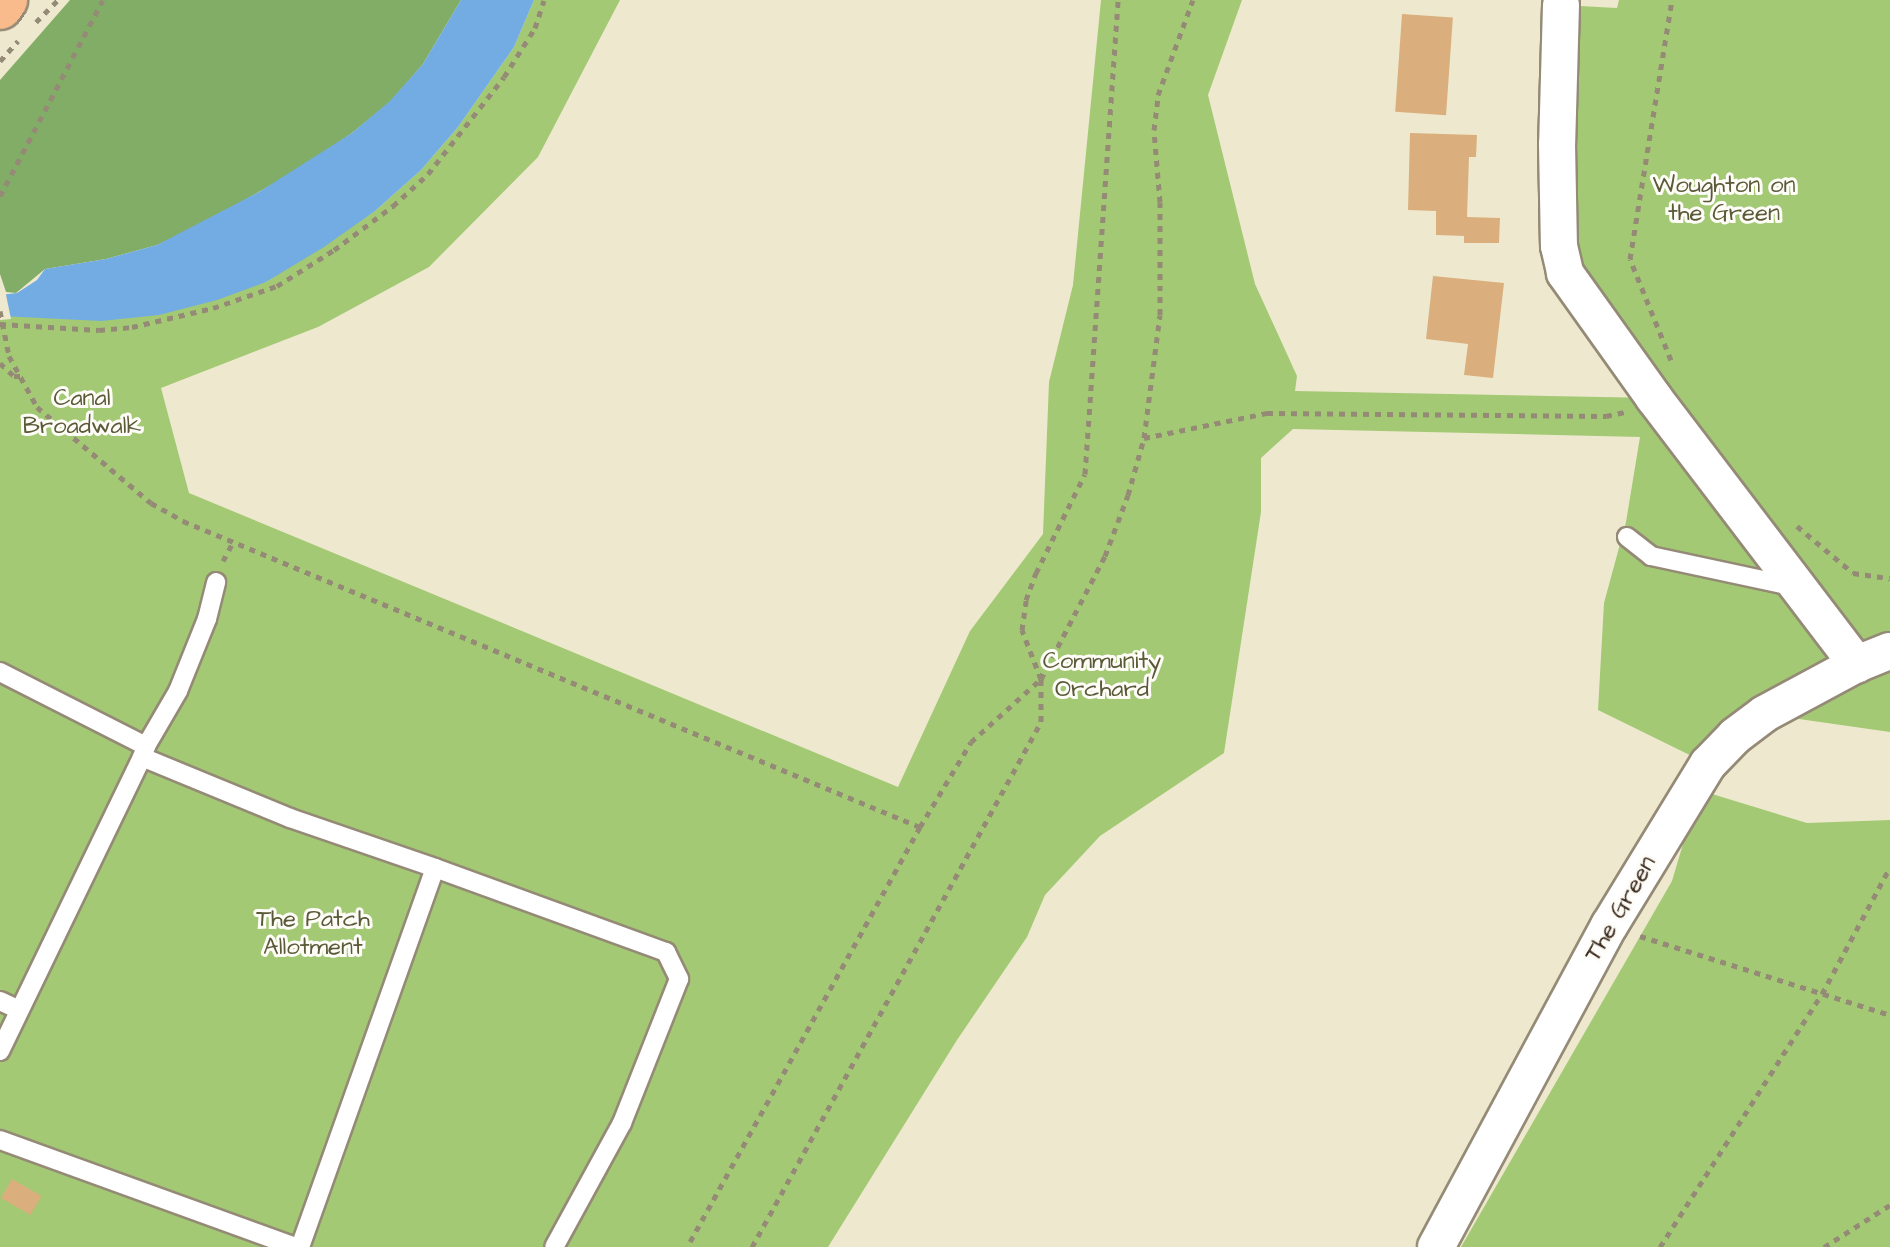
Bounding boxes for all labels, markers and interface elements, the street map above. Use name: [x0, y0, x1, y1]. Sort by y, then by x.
park label: Woughton on the Green: [1653, 172, 1795, 228]
park label: Canal Broadwalk: [23, 385, 141, 441]
park label: Community Orchard: [1043, 648, 1161, 704]
street label: The Green: [1579, 851, 1663, 967]
park label: The Patch Allotment: [256, 906, 370, 962]

